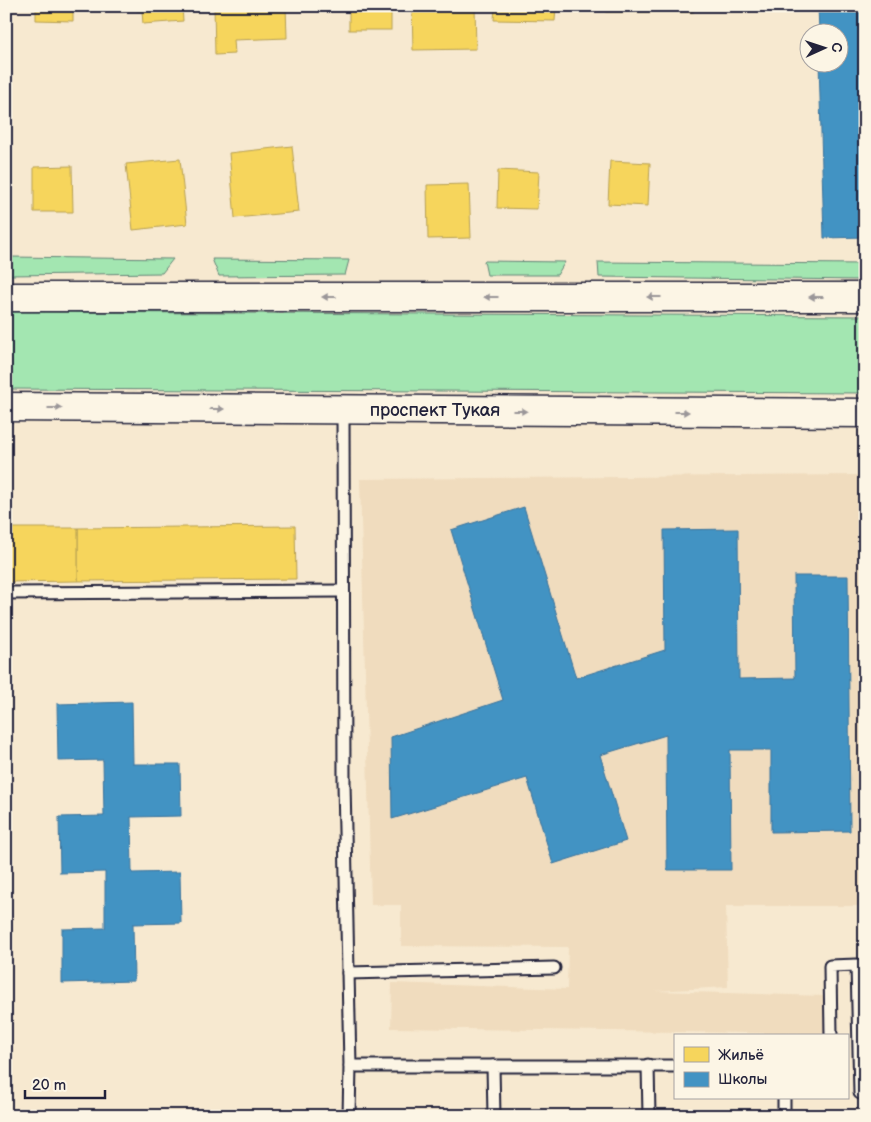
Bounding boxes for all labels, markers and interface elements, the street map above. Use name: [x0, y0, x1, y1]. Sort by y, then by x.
north arrow: [798, 22, 848, 72]
text: С: [828, 42, 845, 53]
one-way arrow: [320, 293, 336, 301]
one-way arrow: [483, 293, 499, 301]
one-way arrow: [645, 293, 661, 301]
one-way arrow: [808, 293, 824, 301]
street label: проспект Тукая: [370, 400, 500, 421]
one-way arrow: [47, 404, 63, 412]
one-way arrow: [210, 405, 226, 413]
one-way arrow: [512, 407, 528, 415]
one-way arrow: [675, 408, 691, 416]
legend: [674, 1034, 848, 1100]
text: Жильё: [718, 1046, 764, 1065]
scale bar: [25, 1067, 105, 1099]
text: Школы: [718, 1070, 767, 1089]
text: 20 m: [32, 1076, 66, 1095]

